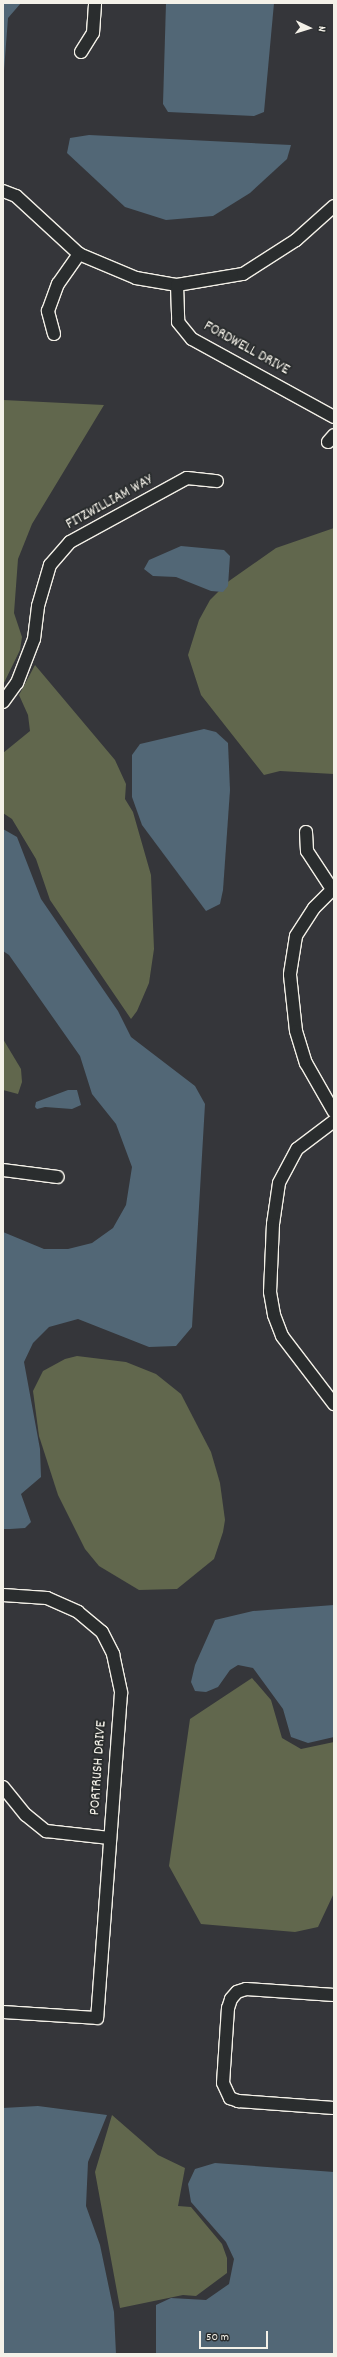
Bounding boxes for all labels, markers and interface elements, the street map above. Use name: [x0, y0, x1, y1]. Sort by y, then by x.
north arrow: [289, 8, 329, 48]
text: N: [313, 26, 329, 32]
street label: FORDWELL DRIVE: [200, 318, 292, 380]
street label: FITZWILLIAM WAY: [63, 472, 157, 534]
street label: PORTRUSH DRIVE: [87, 1720, 111, 1816]
scale bar: [201, 2323, 270, 2349]
text: 50 m: [206, 2329, 229, 2346]

